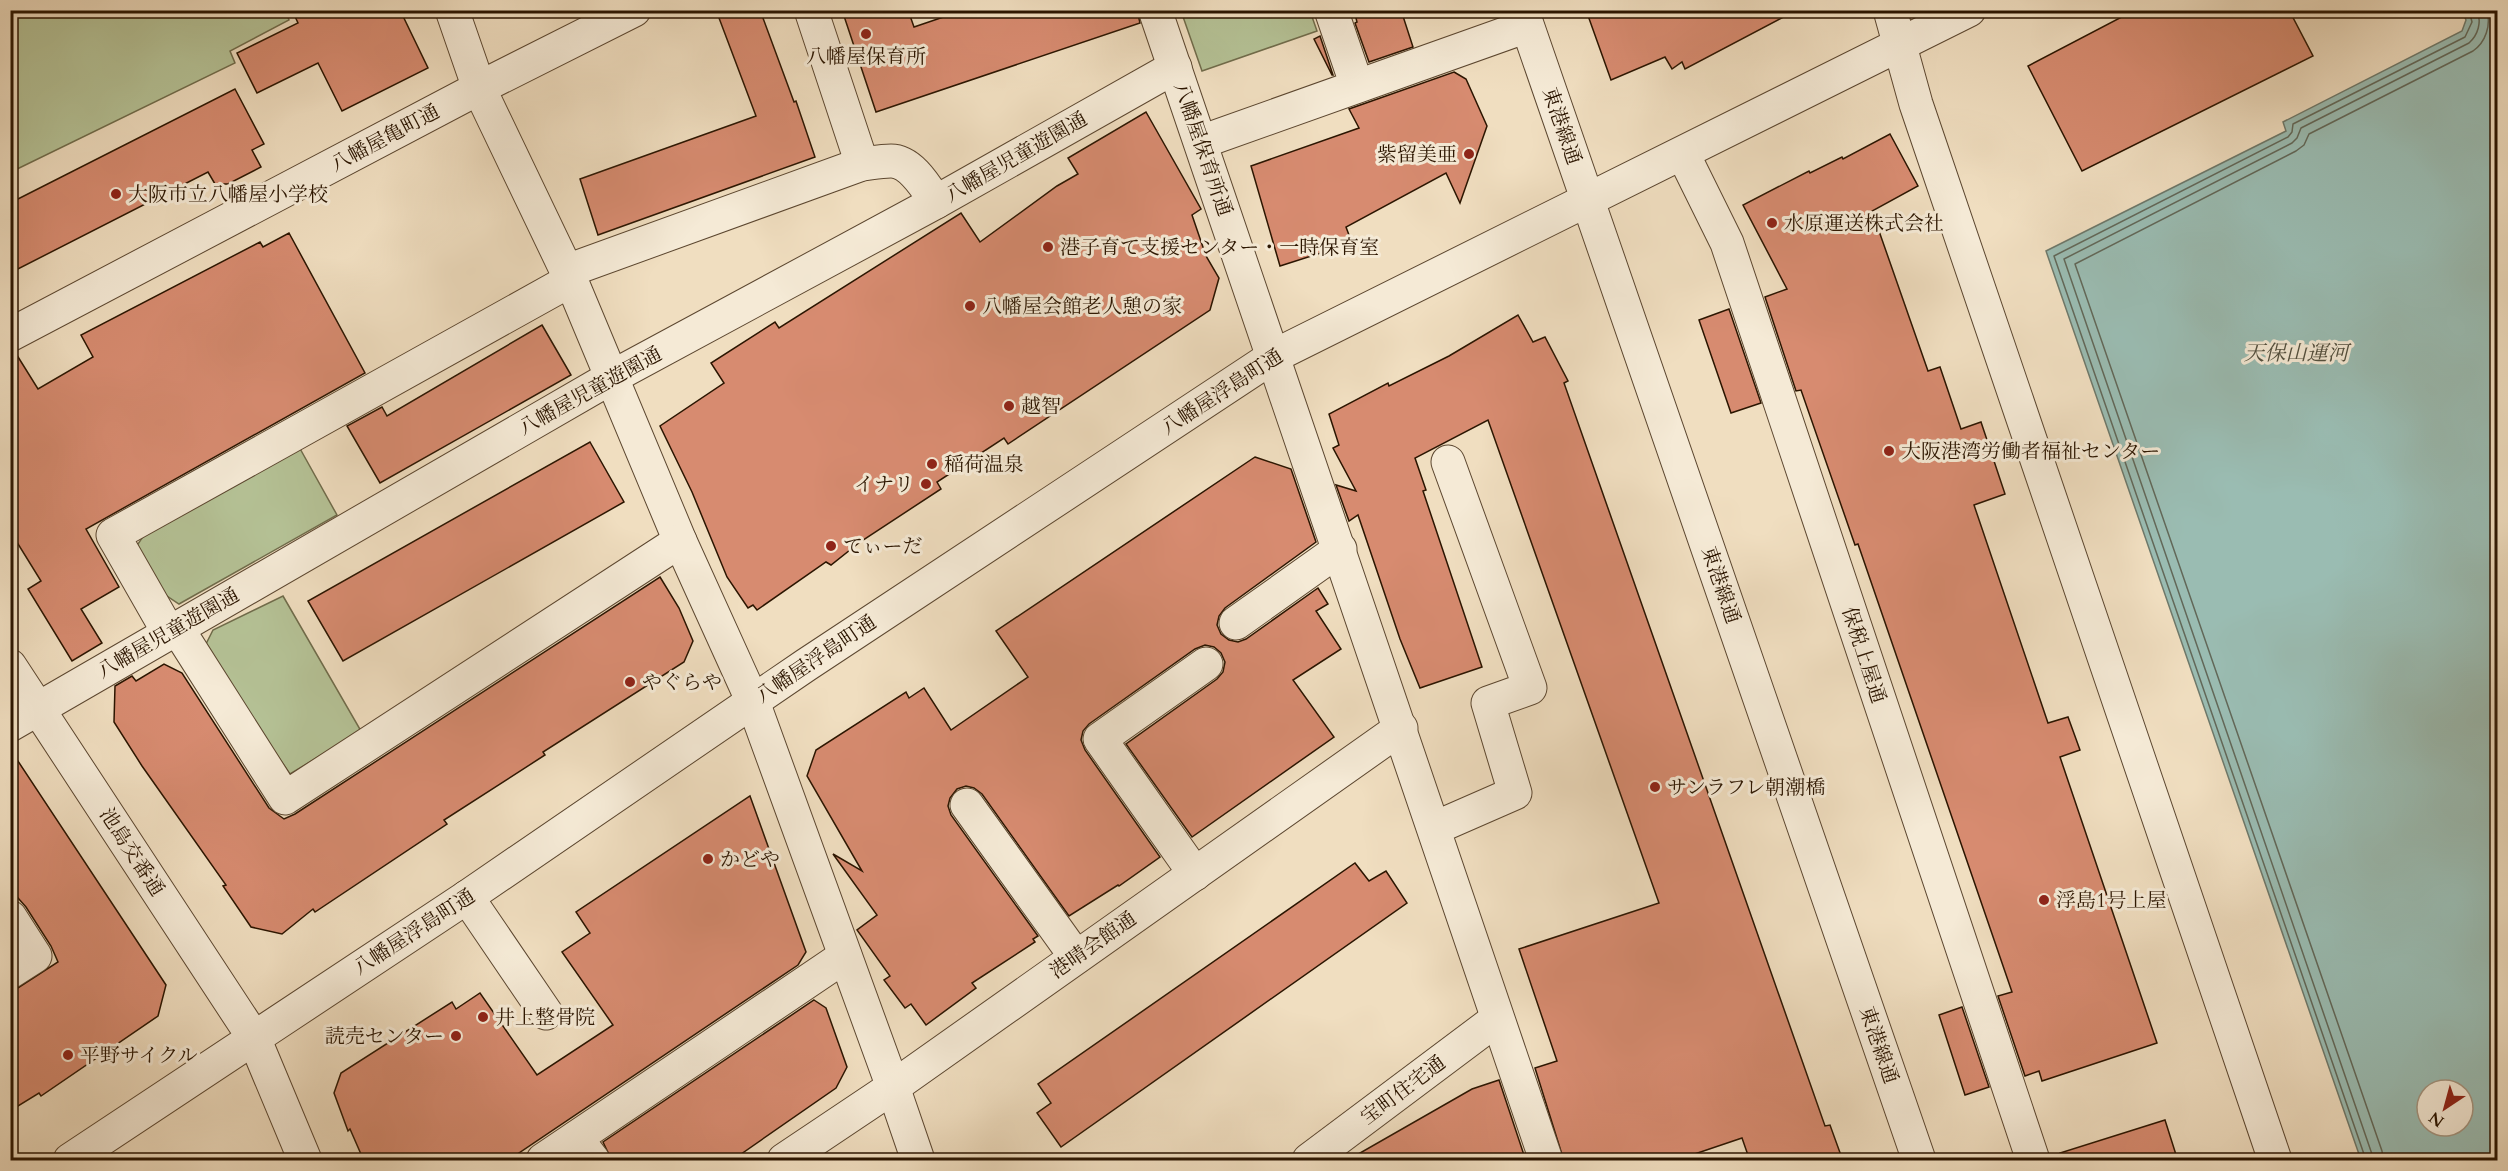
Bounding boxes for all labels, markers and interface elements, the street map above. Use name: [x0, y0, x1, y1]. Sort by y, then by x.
marker: 八幡屋保育所: [859, 27, 873, 41]
place label: 八幡屋保育所: [806, 43, 926, 70]
street label: 八幡屋保育所通: [1167, 78, 1239, 220]
street label: 東港線通: [1536, 84, 1588, 168]
street label: 八幡屋亀町通: [326, 98, 444, 178]
street label: 八幡屋児童遊園通: [940, 105, 1092, 209]
place label: 紫留美亜: [1377, 141, 1457, 168]
marker: 紫留美亜: [1462, 147, 1476, 161]
place label: 大阪市立八幡屋小学校: [128, 181, 328, 208]
marker: 大阪市立八幡屋小学校: [109, 187, 123, 201]
place label: 水原運送株式会社: [1784, 210, 1944, 237]
marker: 水原運送株式会社: [1765, 216, 1779, 230]
place label: 港子育て支援センター・一時保育室: [1060, 234, 1379, 261]
marker: 港子育て支援センター・一時保育室: [1041, 240, 1055, 254]
place label: 八幡屋会館老人憩の家: [982, 293, 1182, 320]
marker: 八幡屋会館老人憩の家: [963, 299, 977, 313]
water label: 天保山運河: [2244, 339, 2352, 368]
street label: 八幡屋児童遊園通: [513, 340, 667, 442]
street label: 八幡屋浮島町通: [1156, 343, 1288, 441]
place label: 越智: [1021, 393, 1061, 420]
marker: 越智: [1002, 399, 1016, 413]
place label: 大阪港湾労働者福祉センター: [1901, 438, 2160, 465]
marker: 大阪港湾労働者福祉センター: [1882, 444, 1896, 458]
place label: 稲荷温泉: [944, 451, 1024, 478]
marker: 稲荷温泉: [925, 457, 939, 471]
place label: イナリ: [854, 471, 914, 498]
marker: イナリ: [919, 477, 933, 491]
place label: てぃーだ: [843, 533, 923, 560]
marker: てぃーだ: [824, 539, 838, 553]
street label: 東港線通: [1695, 543, 1747, 627]
street label: 八幡屋児童遊園通: [92, 581, 244, 685]
street label: 保税上屋通: [1836, 603, 1892, 707]
street label: 八幡屋浮島町通: [750, 609, 882, 709]
place label: やぐらや: [642, 669, 722, 696]
marker: やぐらや: [623, 675, 637, 689]
place label: サンラフレ朝潮橋: [1667, 774, 1825, 801]
marker: サンラフレ朝潮橋: [1648, 780, 1662, 794]
street label: 池島交番通: [93, 803, 171, 901]
place label: かどや: [720, 846, 780, 873]
marker: かどや: [701, 852, 715, 866]
street label: 八幡屋浮島町通: [348, 883, 480, 981]
place label: 浮島1号上屋: [2056, 887, 2166, 914]
marker: 浮島1号上屋: [2037, 893, 2051, 907]
street label: 港晴会館通: [1044, 905, 1142, 985]
street label: 東港線通: [1853, 1003, 1905, 1087]
place label: 井上整骨院: [495, 1004, 595, 1031]
marker: 井上整骨院: [476, 1010, 490, 1024]
place label: 読売センター: [325, 1023, 444, 1050]
marker: 読売センター: [449, 1029, 463, 1043]
place label: 平野サイクル: [80, 1042, 198, 1069]
marker: 平野サイクル: [61, 1048, 75, 1062]
street label: 宝町住宅通: [1355, 1049, 1451, 1131]
north arrow: [2415, 1078, 2475, 1138]
text: N: [2425, 1106, 2449, 1132]

